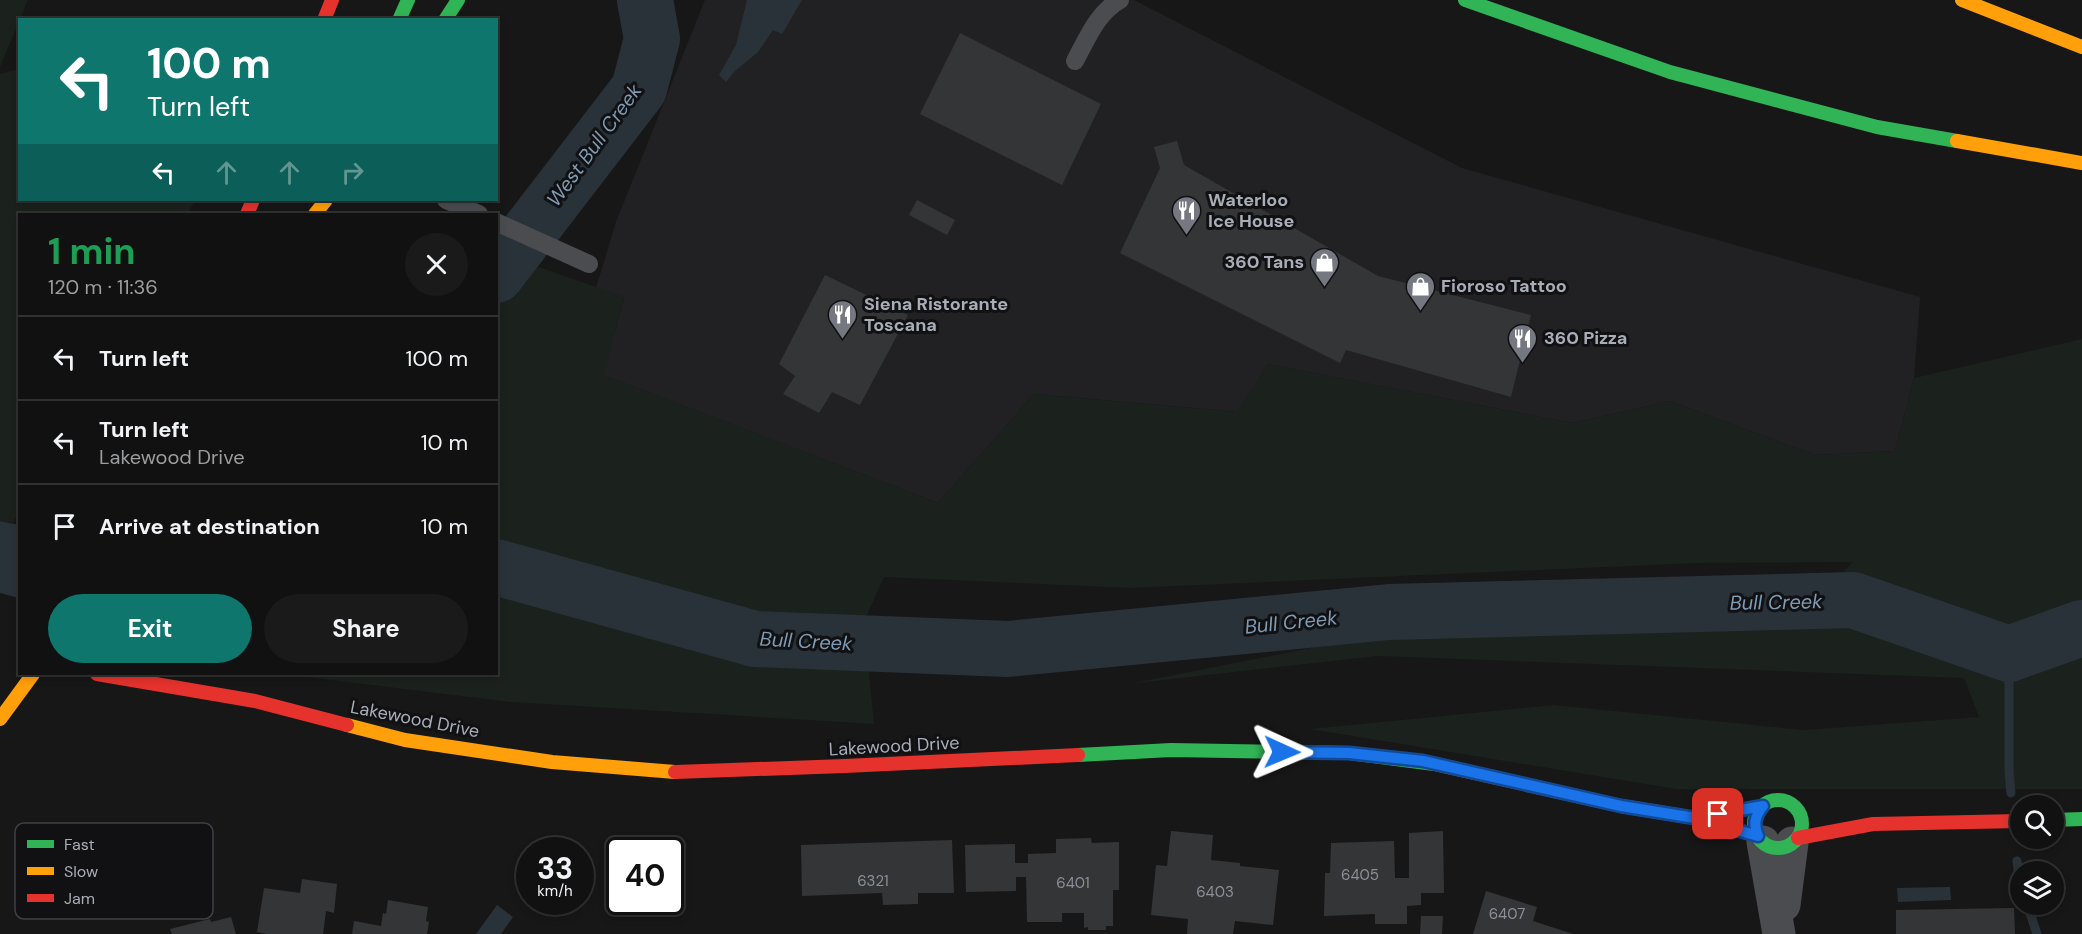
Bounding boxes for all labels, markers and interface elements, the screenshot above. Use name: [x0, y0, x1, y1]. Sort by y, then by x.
text: 100 m: [147, 36, 271, 91]
icon: left: [48, 42, 126, 120]
water label: West Bull Creek: [541, 78, 648, 212]
text: Turn left: [147, 89, 250, 124]
icon: left: [147, 156, 180, 189]
icon: ahead: [210, 156, 243, 189]
icon: ahead: [273, 156, 306, 189]
icon: right: [336, 156, 369, 189]
place label: Waterloo Ice House: [1208, 188, 1294, 233]
restaurant icon: Waterloo Ice House: [1171, 194, 1203, 236]
text: 1 min: [48, 228, 136, 275]
button: close: [405, 233, 468, 296]
shop icon: 360 Tans: [1309, 246, 1341, 288]
place label: 360 Tans: [1224, 250, 1304, 274]
shop icon: Fioroso Tattoo: [1404, 270, 1436, 312]
text: 120 m · 11:36: [48, 274, 158, 300]
place label: Fioroso Tattoo: [1441, 274, 1567, 298]
place label: Siena Ristorante Toscana: [864, 292, 1008, 337]
restaurant icon: Siena Ristorante Toscana: [827, 298, 859, 340]
restaurant icon: 360 Pizza: [1507, 322, 1539, 364]
place label: 360 Pizza: [1544, 326, 1627, 350]
icon: left: [48, 342, 81, 375]
text: Turn left: [99, 344, 189, 373]
text: 100 m: [406, 344, 468, 373]
text: Turn left: [99, 415, 189, 444]
icon: left: [48, 426, 81, 459]
text: 10 m: [421, 428, 468, 457]
text: Lakewood Drive: [99, 444, 245, 470]
icon: arrive: [48, 510, 81, 543]
text: Arrive at destination: [99, 512, 320, 541]
text: 10 m: [421, 512, 468, 541]
water label: Bull Creek: [1729, 588, 1823, 616]
button: Exit: [48, 594, 252, 663]
button: Share: [264, 594, 468, 663]
water label: Bull Creek: [1244, 604, 1339, 640]
water label: Bull Creek: [759, 626, 854, 656]
street label: Lakewood Drive: [348, 695, 482, 743]
position arrow: [1250, 720, 1314, 784]
street label: Lakewood Drive: [828, 731, 960, 761]
pin: [1692, 788, 1743, 839]
map controls: [2010, 795, 2064, 915]
button: search: [2010, 795, 2064, 849]
icon: arrive: [1701, 797, 1734, 830]
legend: [15, 823, 213, 919]
text: Fast: [64, 834, 95, 855]
speed limit sign: 40: [606, 837, 684, 915]
text: 33: [537, 849, 573, 888]
text: Slow: [64, 861, 98, 882]
button: layers: [2010, 861, 2064, 915]
house number: 6405: [1341, 865, 1379, 885]
house number: 6321: [857, 871, 889, 891]
house number: 6401: [1056, 873, 1090, 893]
text: km/h: [537, 881, 573, 901]
house number: 6403: [1196, 882, 1234, 902]
text: Jam: [64, 888, 95, 909]
house number: 6407: [1489, 904, 1525, 924]

